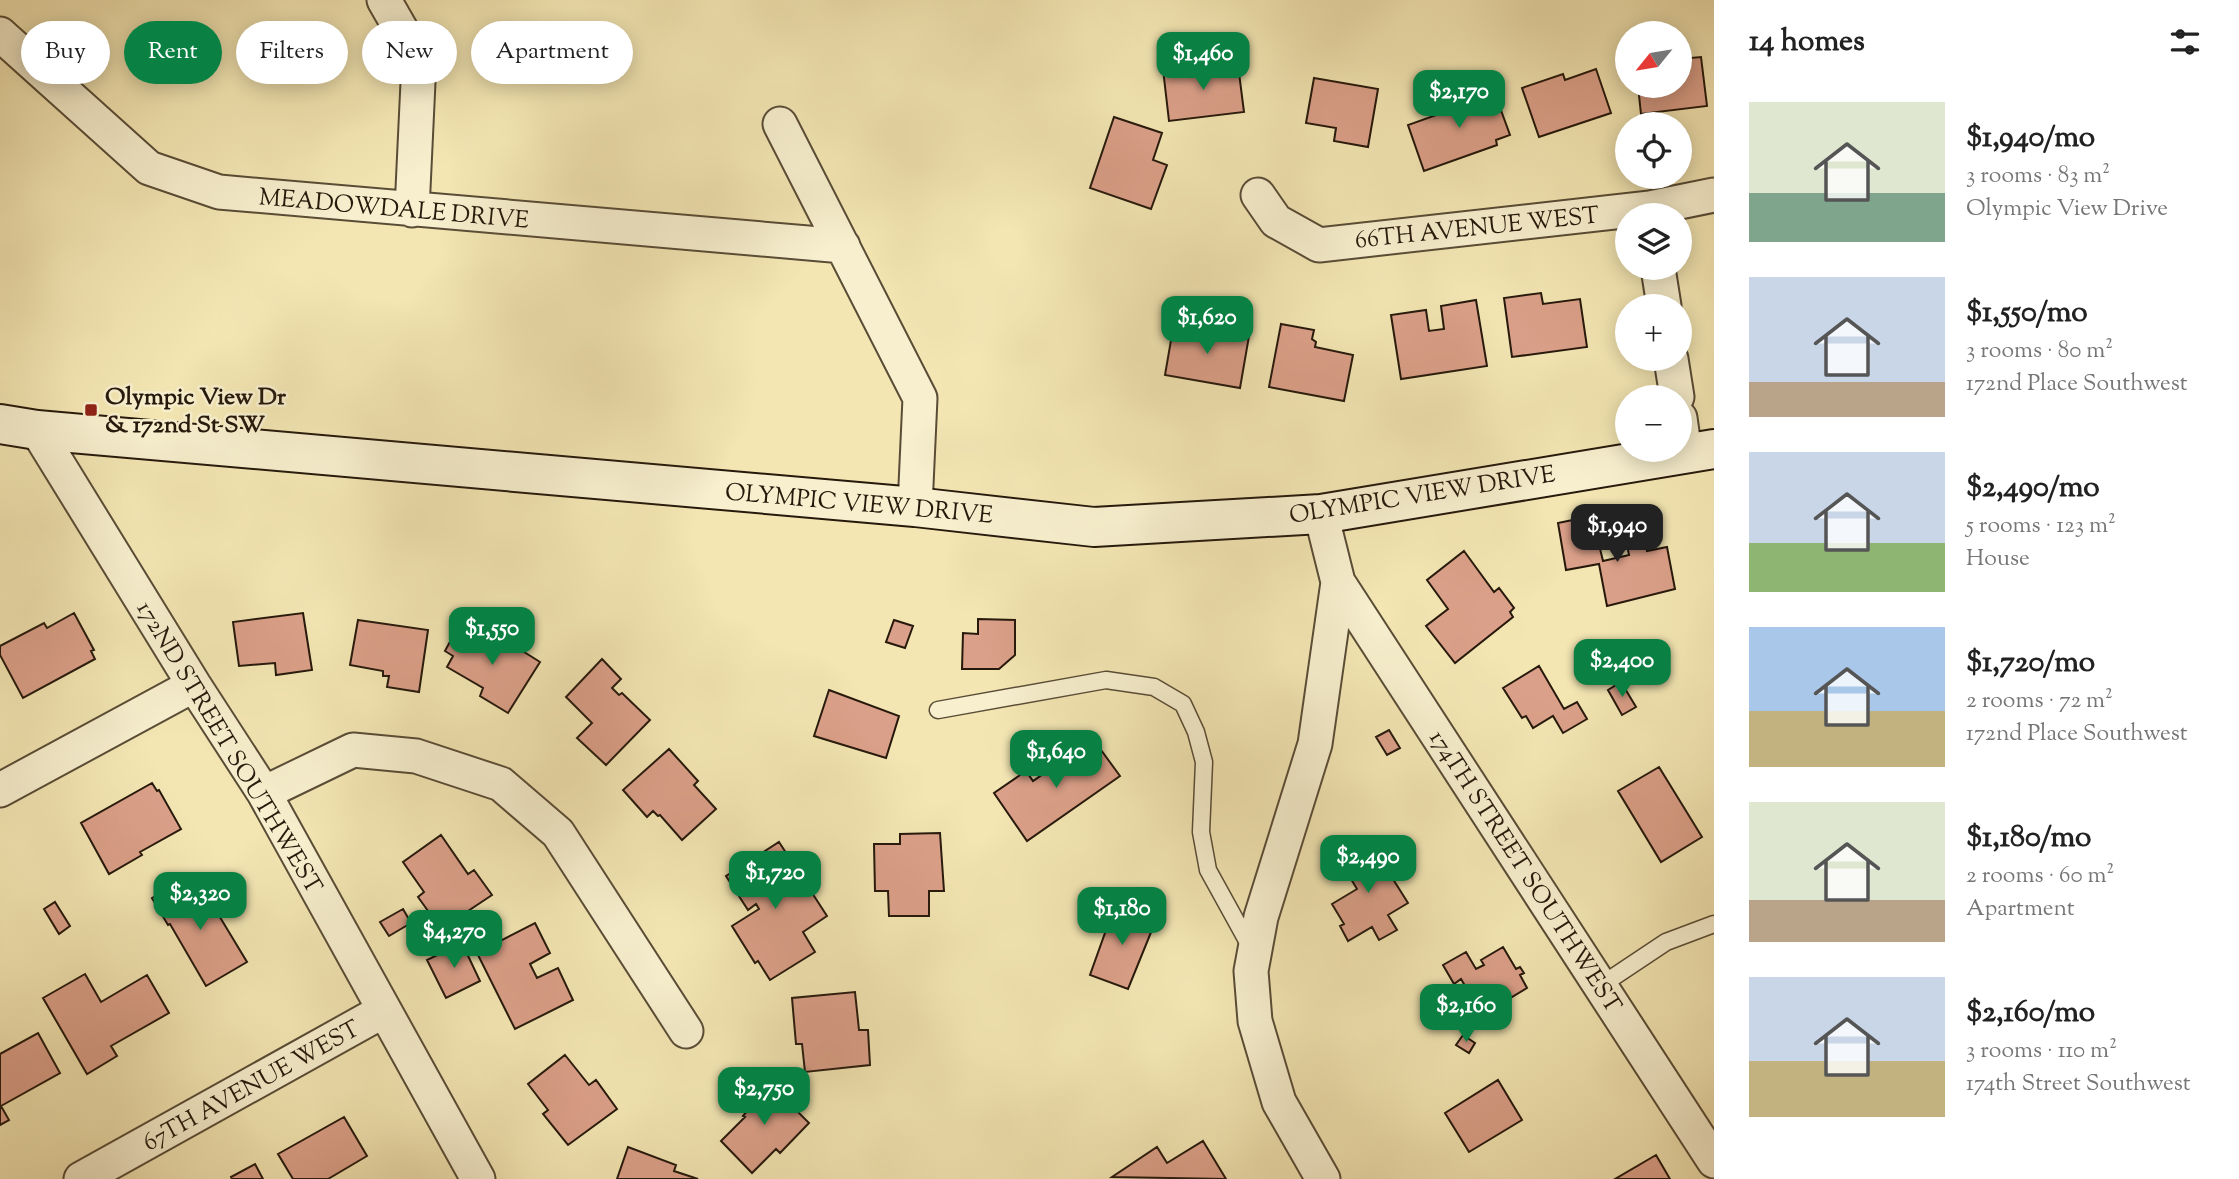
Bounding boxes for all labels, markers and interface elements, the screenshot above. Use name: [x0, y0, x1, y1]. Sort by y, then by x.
chip: Buy: [21, 21, 110, 84]
chip: Rent: [124, 21, 222, 84]
chip: Filters: [236, 21, 348, 84]
chip: New: [362, 21, 457, 84]
chip: Apartment: [471, 21, 633, 84]
north arrow: [1615, 21, 1692, 98]
map controls: [1615, 21, 1692, 462]
text: 14 homes: [1749, 21, 1865, 64]
icon: filters: [2166, 23, 2204, 61]
pin: $1,460: [1146, 32, 1260, 92]
text: $1,460: [1173, 38, 1233, 71]
pin: $2,170: [1402, 71, 1516, 130]
text: $2,170: [1429, 76, 1489, 109]
button: locate: [1615, 112, 1692, 189]
text: $1,940/mo: [1966, 117, 2095, 160]
icon: home: [1805, 130, 1889, 214]
text: 3 rooms · 83 m²: [1966, 160, 2110, 193]
street label: MEADOWDALE DRIVE: [257, 181, 531, 239]
text: Olympic View Drive: [1966, 193, 2168, 226]
street label: 66TH AVENUE WEST: [1353, 199, 1601, 259]
button: layers: [1615, 203, 1692, 280]
text: $1,550/mo: [1966, 292, 2088, 335]
button: +: [1615, 294, 1692, 371]
pin: $1,620: [1150, 296, 1264, 356]
text: $1,620: [1177, 302, 1237, 335]
icon: home: [1805, 305, 1889, 389]
text: 3 rooms · 80 m²: [1966, 335, 2113, 368]
text: 172nd Place Southwest: [1966, 368, 2188, 401]
place label: Olympic View Dr & 172nd St SW: [105, 381, 287, 443]
button: −: [1615, 385, 1692, 462]
marker: Olympic View Dr & 172nd St SW: [83, 402, 99, 418]
street label: OLYMPIC VIEW DRIVE: [1287, 458, 1558, 534]
text: $2,490/mo: [1966, 467, 2100, 510]
street label: OLYMPIC VIEW DRIVE: [723, 476, 995, 534]
icon: home: [1805, 480, 1889, 564]
pin: $1,940: [1560, 504, 1674, 564]
text: $1,940: [1587, 510, 1647, 543]
text: 5 rooms · 123 m²: [1966, 510, 2116, 543]
text: House: [1966, 543, 2030, 576]
street label: 172ND STREET SOUTHWEST: [127, 595, 330, 901]
pin: $1,550: [435, 608, 549, 667]
text: $1,550: [465, 613, 519, 646]
pin: $2,400: [1565, 640, 1679, 699]
text: $1,720/mo: [1966, 642, 2095, 685]
text: $2,400: [1590, 645, 1654, 678]
icon: home: [1805, 655, 1889, 739]
text: 2 rooms · 72 m²: [1966, 685, 2113, 718]
text: 172nd Place Southwest: [1966, 718, 2188, 751]
street label: 174TH STREET SOUTHWEST: [1420, 724, 1629, 1020]
pin: $1,640: [999, 730, 1113, 790]
text: $1,640: [1026, 736, 1086, 769]
text: $1,180/mo: [1966, 817, 2092, 860]
icon: home: [1805, 830, 1889, 914]
pin: $2,490: [1311, 836, 1425, 895]
text: $2,490: [1336, 841, 1400, 874]
pin: $1,720: [718, 852, 832, 911]
text: $1,720: [745, 857, 805, 890]
text: 2 rooms · 60 m²: [1966, 860, 2114, 893]
pin: $2,320: [143, 872, 257, 932]
text: $2,320: [170, 878, 231, 911]
pin: $1,180: [1065, 888, 1179, 947]
text: $1,180: [1093, 893, 1151, 926]
text: Apartment: [1966, 893, 2075, 926]
pin: $4,270: [397, 911, 511, 970]
text: $4,270: [422, 916, 486, 949]
pin: $2,160: [1409, 984, 1523, 1044]
text: $2,160: [1436, 990, 1496, 1023]
text: $2,160/mo: [1966, 992, 2095, 1035]
icon: home: [1805, 1005, 1889, 1089]
street label: 67TH AVENUE WEST: [137, 1013, 367, 1161]
text: 3 rooms · 110 m²: [1966, 1035, 2117, 1068]
pin: $2,750: [707, 1068, 821, 1127]
text: 174th Street Southwest: [1966, 1068, 2191, 1101]
text: $2,750: [734, 1073, 794, 1106]

